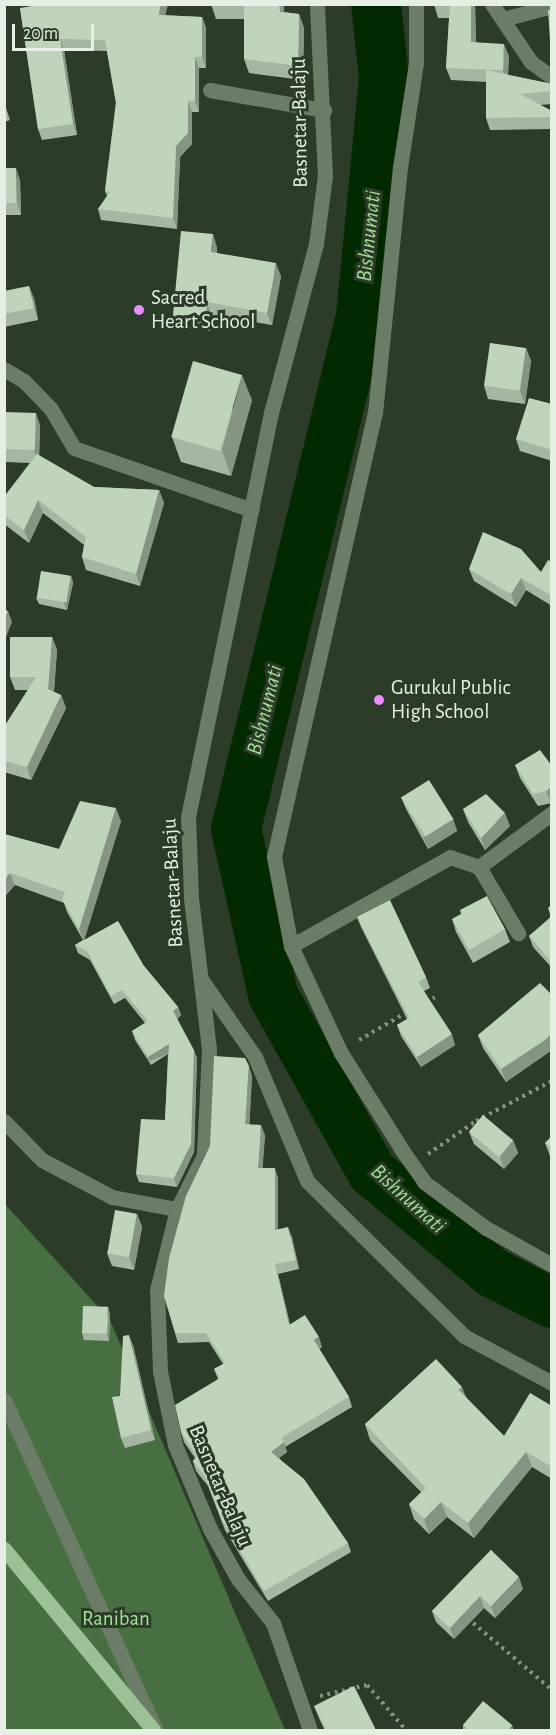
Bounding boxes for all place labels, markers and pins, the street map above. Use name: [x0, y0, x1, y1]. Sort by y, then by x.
place label: Sacred Heart School: [151, 285, 255, 335]
marker: Sacred Heart School: [132, 303, 146, 317]
place label: Gurukul Public High School: [391, 675, 511, 725]
marker: Gurukul Public High School: [372, 693, 386, 707]

